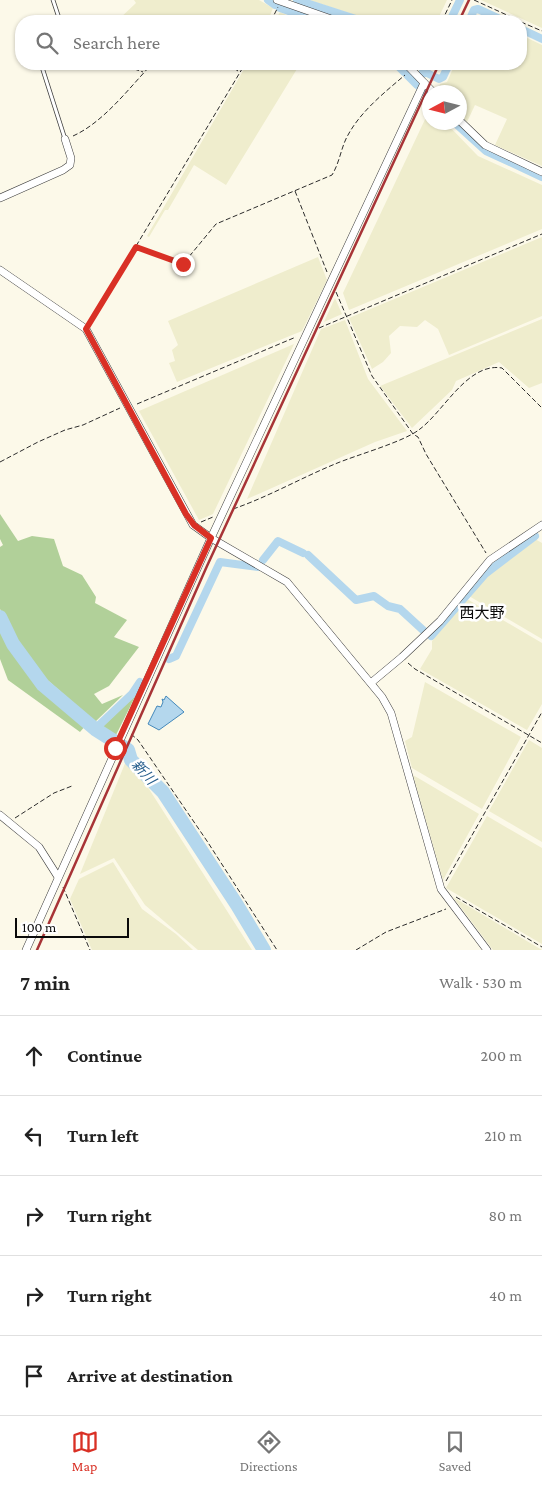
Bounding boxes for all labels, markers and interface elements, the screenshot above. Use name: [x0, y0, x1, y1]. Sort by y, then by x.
search box: [15, 15, 527, 70]
icon: search: [33, 29, 61, 57]
text: Search here: [73, 32, 160, 53]
north arrow: [422, 85, 467, 130]
route end: [172, 253, 195, 276]
district label: 西大野: [459, 605, 505, 621]
route start: [104, 737, 127, 760]
water label: 新川: [129, 756, 161, 789]
scale bar: [15, 915, 129, 938]
text: 100 m: [22, 919, 56, 935]
text: 7 min: [20, 971, 70, 995]
text: Walk · 530 m: [439, 974, 522, 991]
icon: ahead: [20, 1042, 48, 1070]
text: Continue: [67, 1045, 142, 1066]
text: 200 m: [480, 1047, 522, 1064]
icon: left: [20, 1122, 48, 1150]
text: Turn left: [67, 1125, 139, 1146]
text: 210 m: [484, 1127, 522, 1144]
icon: right: [20, 1202, 48, 1230]
text: Turn right: [67, 1205, 152, 1226]
text: 80 m: [488, 1207, 522, 1224]
icon: right: [20, 1282, 48, 1310]
text: Turn right: [67, 1285, 152, 1306]
text: 40 m: [489, 1287, 522, 1304]
icon: arrive: [20, 1362, 48, 1390]
text: Arrive at destination: [67, 1365, 233, 1386]
tab: Map: [71, 1428, 99, 1474]
tab: Directions: [240, 1428, 298, 1474]
tab: Saved: [439, 1428, 471, 1474]

